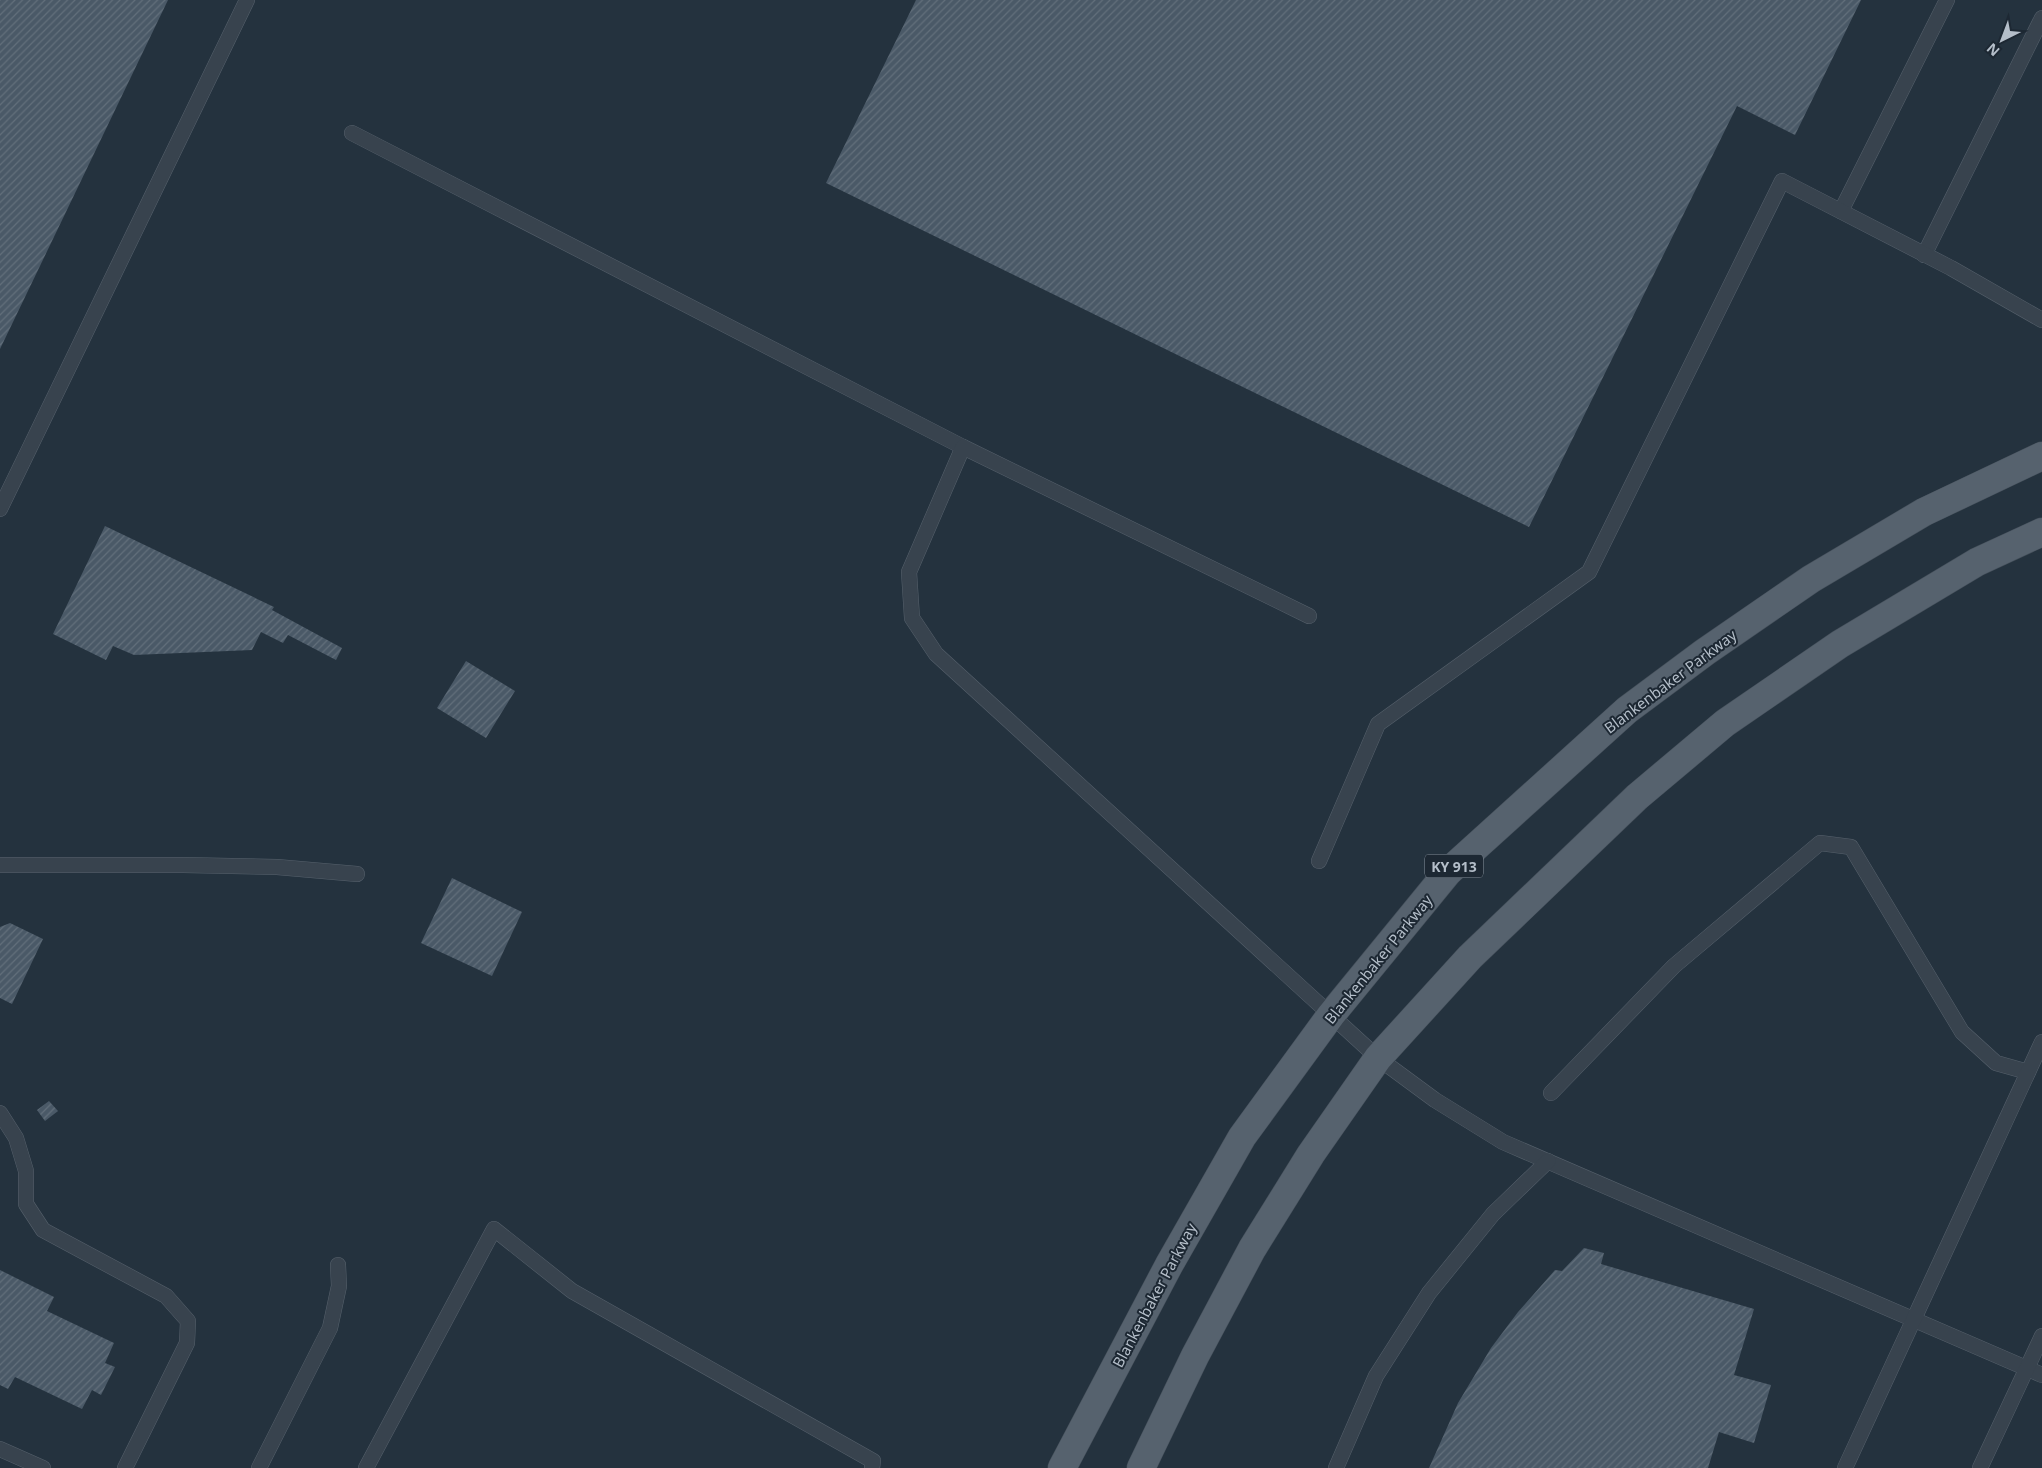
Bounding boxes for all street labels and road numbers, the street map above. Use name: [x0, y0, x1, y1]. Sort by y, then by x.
street label: Blankenbaker Parkway: [1600, 624, 1741, 737]
road number: KY 913: [1425, 854, 1483, 878]
street label: Blankenbaker Parkway: [1320, 890, 1437, 1028]
street label: Blankenbaker Parkway: [1107, 1219, 1201, 1371]

